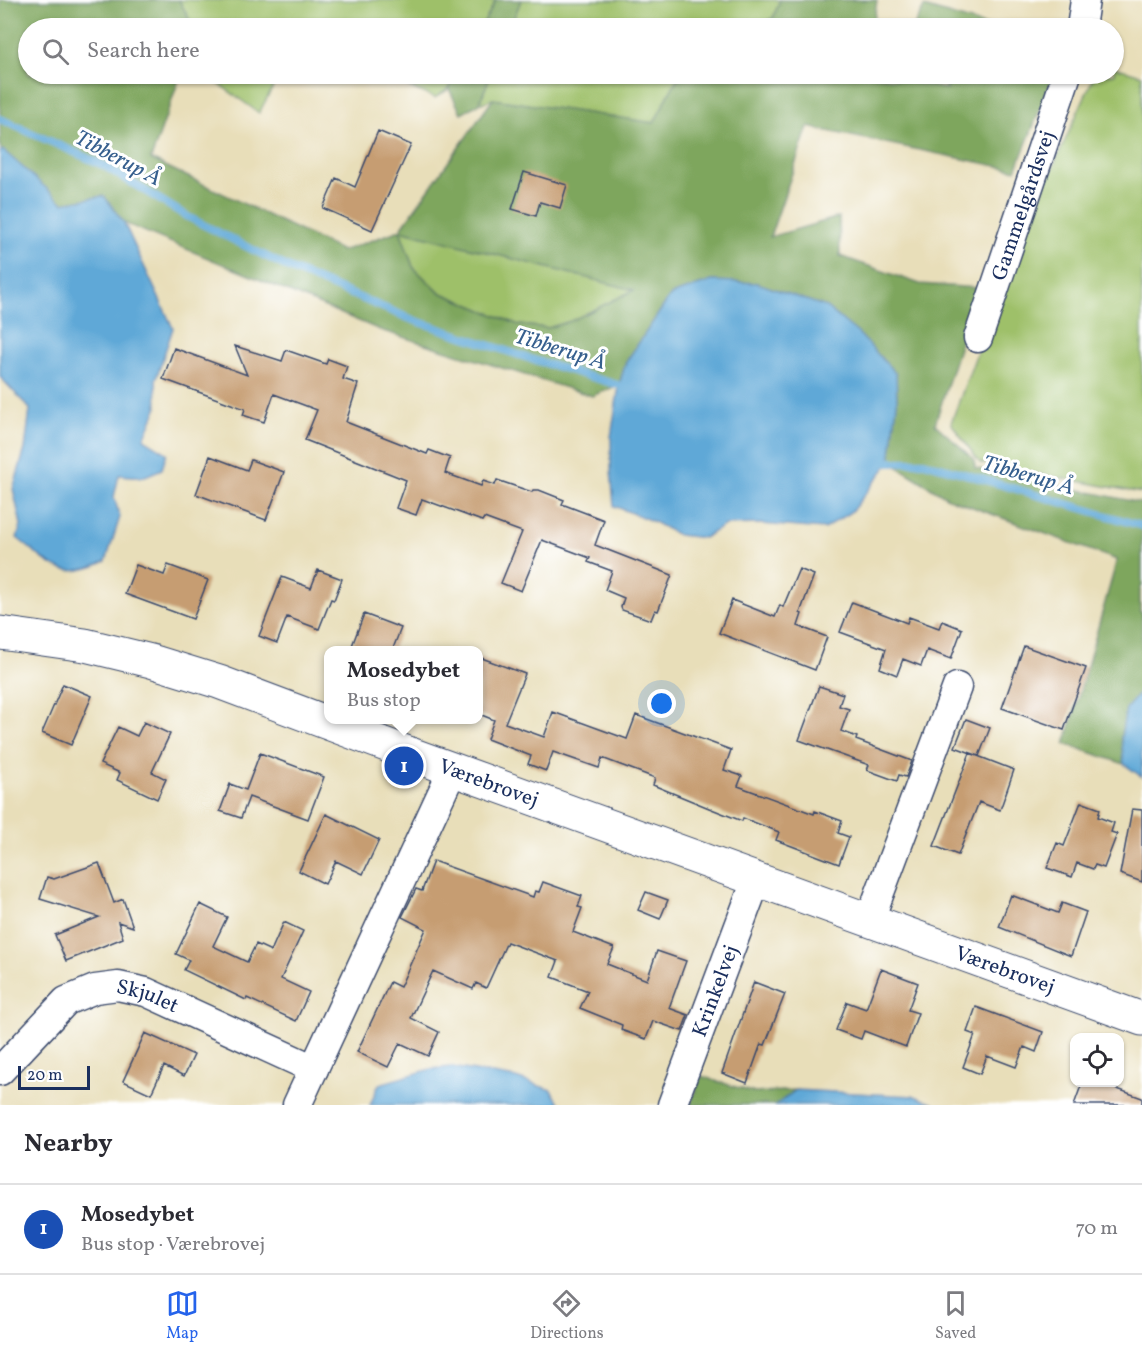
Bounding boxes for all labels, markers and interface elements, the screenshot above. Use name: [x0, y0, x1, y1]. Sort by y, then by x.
search box: [18, 18, 1124, 84]
icon: search: [39, 35, 72, 68]
text: Search here: [87, 36, 200, 67]
water label: Tibberup Å: [69, 123, 167, 195]
street label: Gammelgårdsvej: [985, 127, 1063, 285]
water label: Tibberup Å: [511, 322, 610, 379]
water label: Tibberup Å: [979, 449, 1078, 504]
popup: [324, 646, 483, 724]
text: Mosedybet: [347, 656, 460, 687]
text: Bus stop: [347, 687, 421, 715]
your location: [647, 689, 676, 718]
pin: 1: [384, 744, 424, 789]
street label: Værebrovej: [435, 753, 542, 815]
street label: Værebrovej: [951, 939, 1059, 1002]
street label: Krinkelvej: [686, 941, 747, 1041]
street label: Skjulet: [114, 973, 183, 1021]
map controls: [1070, 1033, 1124, 1087]
button: locate: [1070, 1033, 1124, 1087]
scale bar: [18, 1063, 90, 1090]
text: 20 m: [27, 1065, 62, 1087]
text: Nearby: [24, 1126, 113, 1162]
text: Mosedybet: [81, 1200, 194, 1231]
text: 1: [39, 1215, 48, 1243]
text: 70 m: [1075, 1215, 1118, 1243]
text: Bus stop · Værebrovej: [81, 1231, 265, 1259]
tab: Map: [166, 1287, 199, 1345]
tab: Directions: [530, 1287, 604, 1345]
tab: Saved: [935, 1287, 976, 1345]

